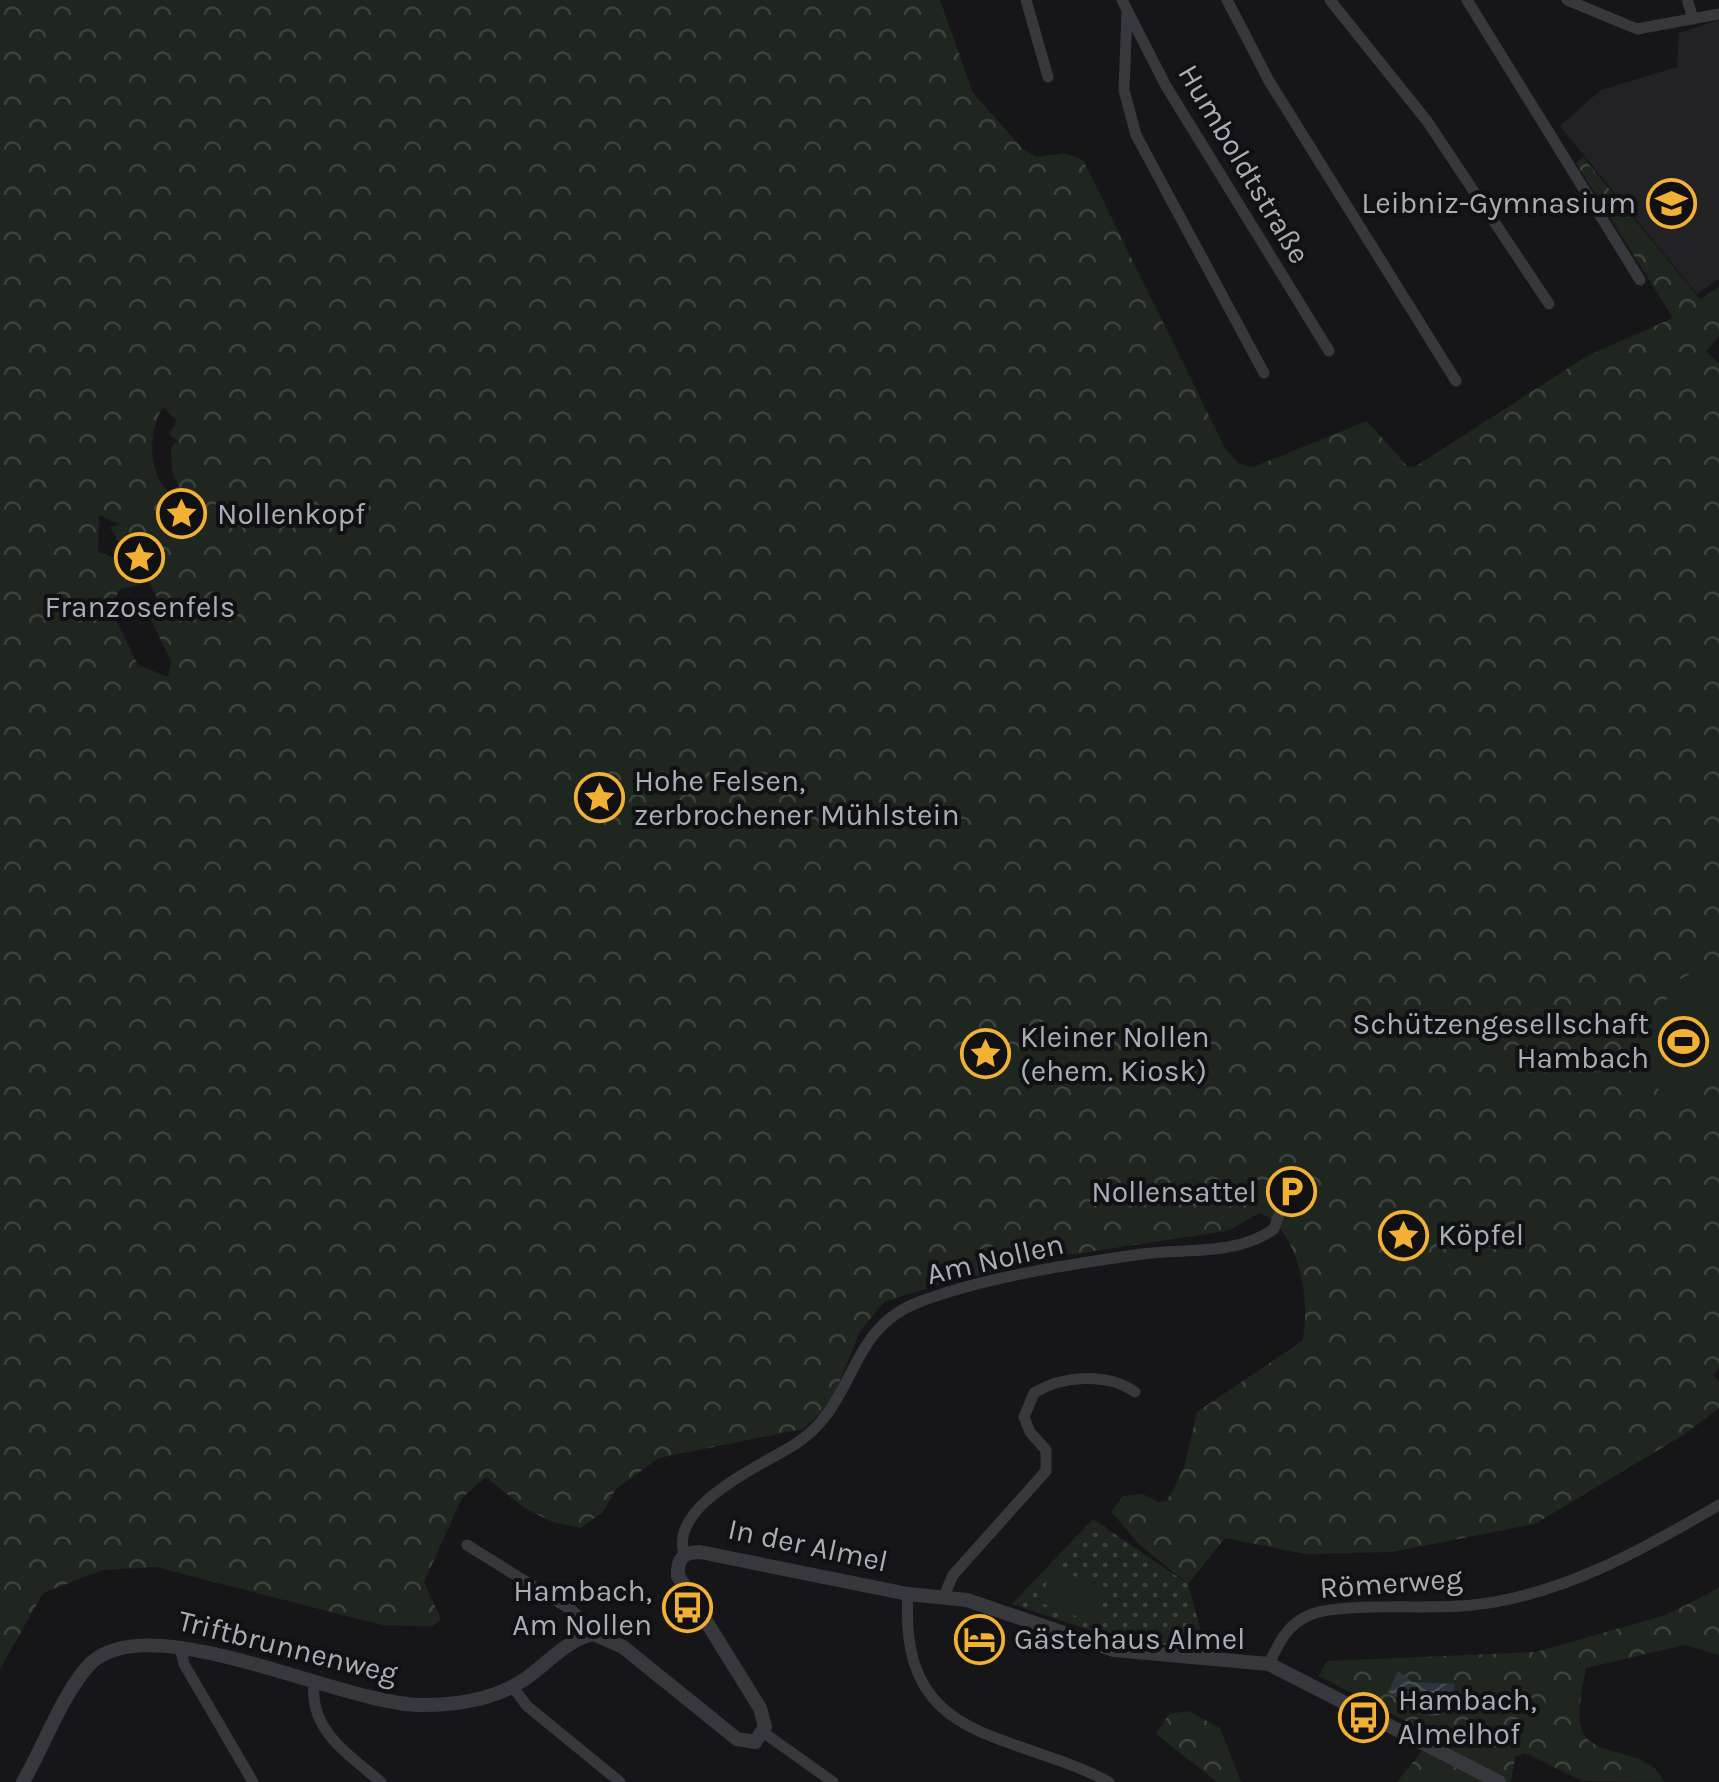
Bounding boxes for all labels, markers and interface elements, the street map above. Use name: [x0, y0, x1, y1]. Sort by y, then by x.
street label: Humboldtstraße: [1170, 58, 1318, 270]
school or university icon: Leibniz-Gymnasium: [1645, 177, 1697, 229]
place label: Leibniz-Gymnasium: [1361, 185, 1636, 221]
place icon: Nollenkopf: [156, 488, 208, 540]
place label: Nollenkopf: [217, 496, 366, 532]
place icon: Franzosenfels: [114, 532, 166, 584]
place label: Franzosenfels: [45, 589, 235, 625]
place label: Hohe Felsen, zerbrochener Mühlstein: [634, 763, 960, 833]
place icon: Hohe Felsen, zerbrochener Mühlstein: [573, 772, 625, 824]
place label: Schützengesellschaft Hambach: [1352, 1006, 1649, 1076]
sports icon: Schützengesellschaft Hambach: [1658, 1015, 1710, 1067]
place label: Kleiner Nollen (ehem. Kiosk): [1020, 1019, 1210, 1089]
place icon: Kleiner Nollen (ehem. Kiosk): [959, 1028, 1011, 1080]
parking icon: Nollensattel: [1266, 1166, 1318, 1218]
place label: Nollensattel: [1091, 1174, 1257, 1210]
place icon: Köpfel: [1377, 1209, 1429, 1261]
place label: Köpfel: [1438, 1217, 1524, 1253]
street label: Am Nollen: [923, 1226, 1067, 1292]
street label: In der Almel: [725, 1511, 891, 1579]
street label: Römerweg: [1318, 1560, 1464, 1606]
place label: Hambach, Am Nollen: [512, 1573, 652, 1643]
bus stop icon: Hambach, Am Nollen: [661, 1582, 713, 1634]
street label: Triftbrunnenweg: [175, 1602, 401, 1692]
hotel icon: Gästehaus Almel: [953, 1613, 1005, 1665]
place label: Gästehaus Almel: [1014, 1621, 1245, 1657]
place label: Hambach, Almelhof: [1398, 1682, 1537, 1752]
bus stop icon: Hambach, Almelhof: [1337, 1691, 1389, 1743]

